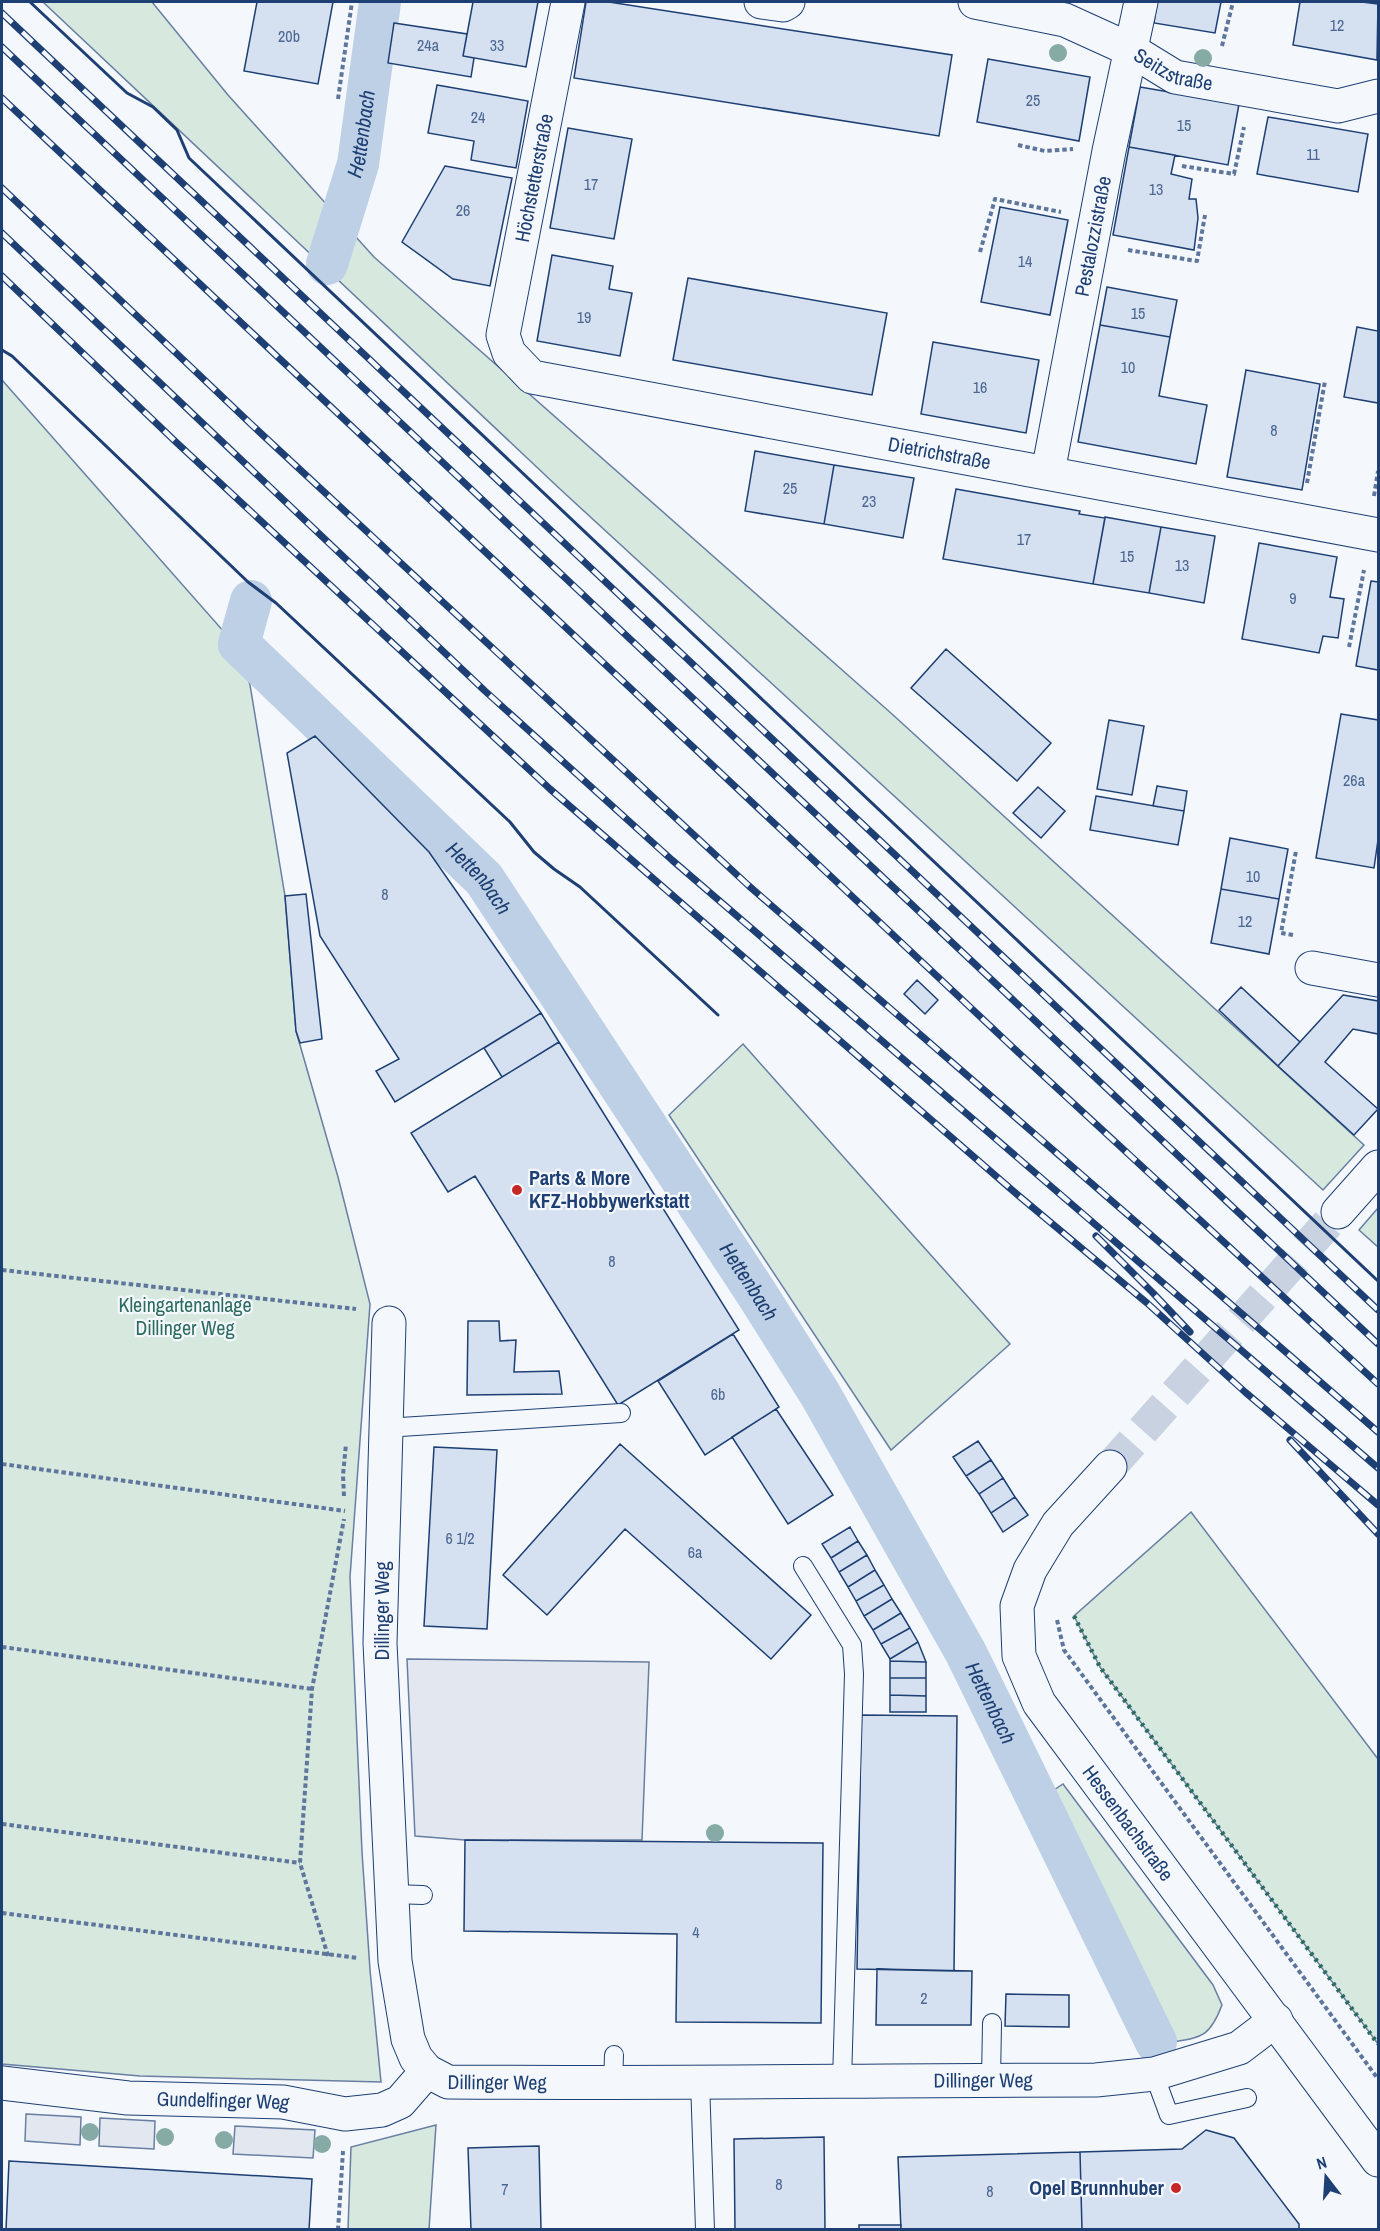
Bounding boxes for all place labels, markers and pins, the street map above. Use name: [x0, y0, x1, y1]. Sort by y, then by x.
place label: Parts & More KFZ-Hobbywerkstatt: [529, 1164, 690, 1214]
marker: Parts & More KFZ-Hobbywerkstatt: [510, 1183, 524, 1197]
place label: Opel Brunnhuber: [1029, 2174, 1165, 2201]
marker: Opel Brunnhuber: [1169, 2181, 1183, 2195]

